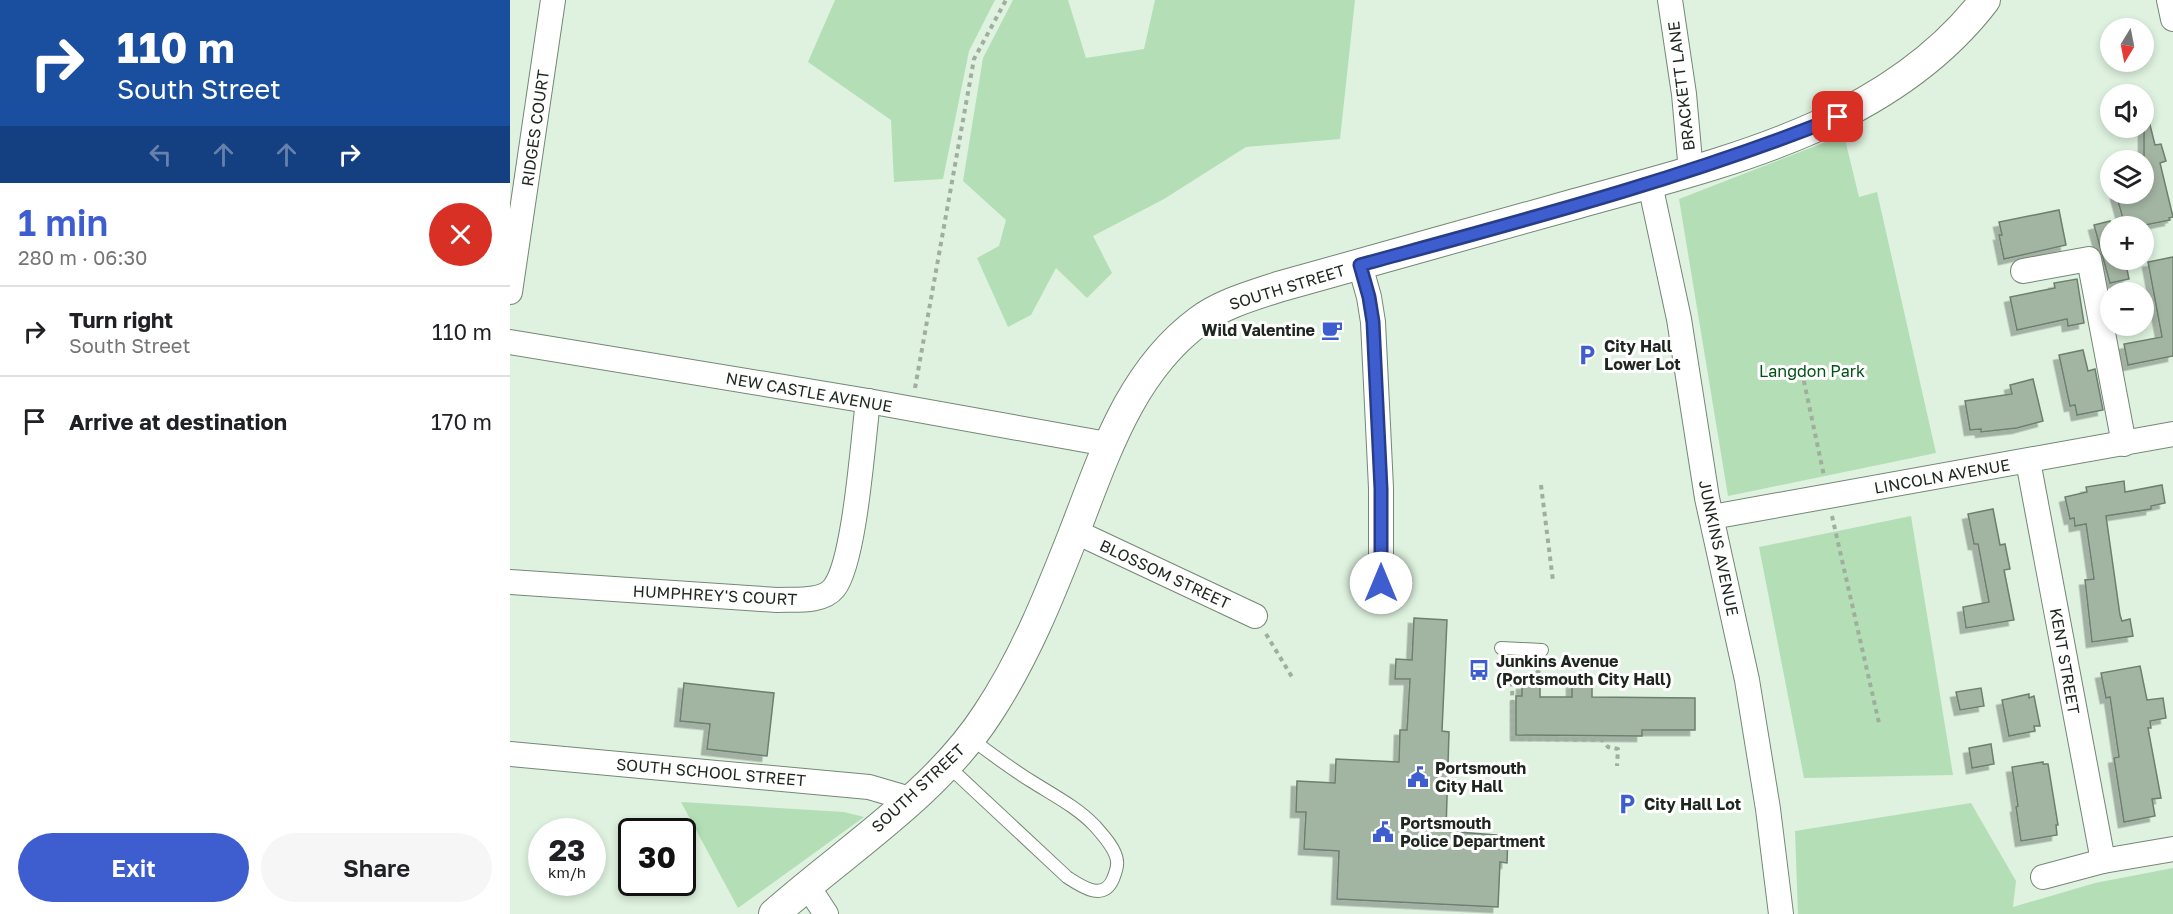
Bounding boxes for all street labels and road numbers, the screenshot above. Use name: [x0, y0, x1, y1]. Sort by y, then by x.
street label: BRACKETT LANE: [1663, 20, 1699, 152]
street label: RIDGES COURT: [517, 68, 553, 188]
street label: SOUTH STREET: [1227, 260, 1348, 314]
street label: NEW CASTLE AVENUE: [724, 368, 894, 416]
street label: LINCOLN AVENUE: [1872, 454, 2012, 498]
street label: JUNKINS AVENUE: [1695, 478, 1743, 618]
street label: BLOSSOM STREET: [1097, 535, 1233, 613]
street label: HUMPHREY'S COURT: [632, 581, 798, 609]
street label: KENT STREET: [2046, 606, 2084, 716]
street label: SOUTH STREET: [867, 740, 969, 836]
street label: SOUTH SCHOOL STREET: [615, 754, 807, 790]

